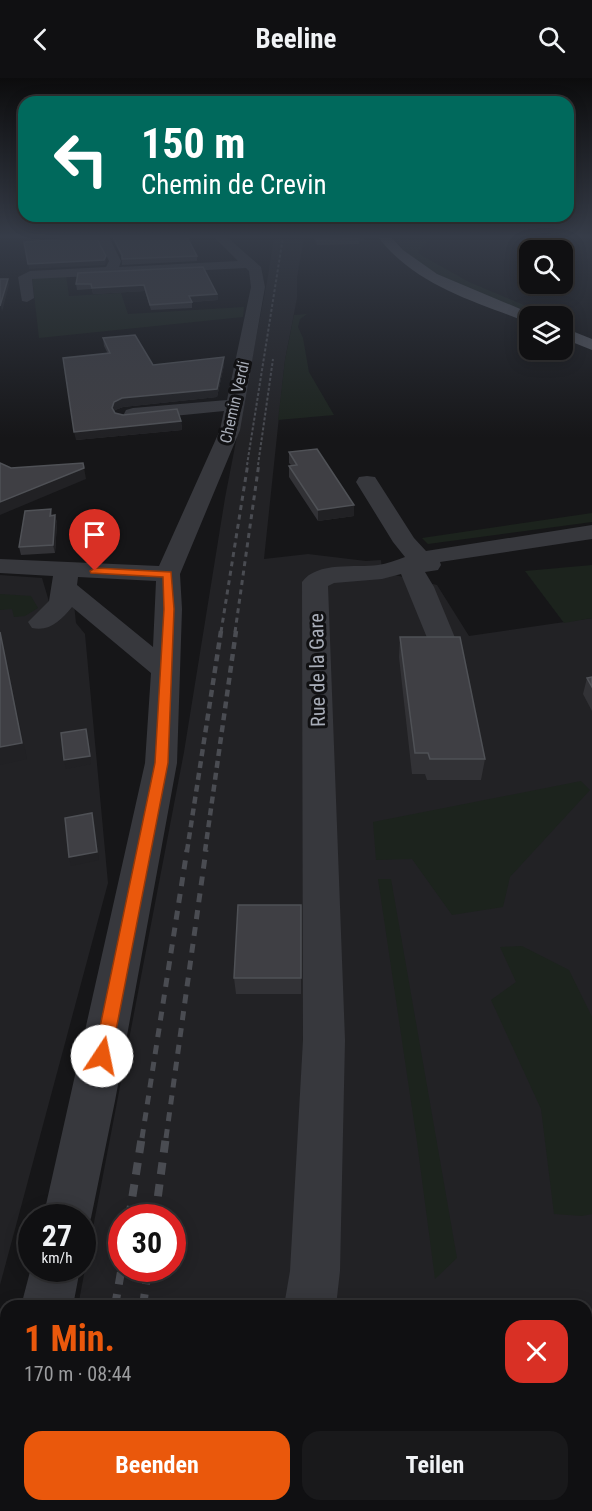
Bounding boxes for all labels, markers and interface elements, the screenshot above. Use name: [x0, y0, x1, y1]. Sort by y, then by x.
icon: back: [24, 23, 57, 56]
text: Beeline: [256, 23, 336, 55]
icon: search: [535, 23, 568, 56]
text: 150 m: [141, 119, 246, 168]
icon: left: [42, 120, 120, 198]
text: Chemin de Crevin: [141, 169, 327, 201]
map controls: [519, 240, 573, 360]
button: search: [519, 240, 573, 294]
button: layers: [519, 306, 573, 360]
street label: Chemin Verdi: [216, 359, 253, 445]
pin: [69, 509, 120, 571]
icon: arrive: [78, 518, 111, 551]
street label: Rue de la Gare: [304, 613, 330, 727]
position arrow: [70, 1024, 134, 1088]
speed limit sign: 30: [108, 1204, 186, 1282]
text: 27: [42, 1218, 72, 1253]
text: km/h: [42, 1249, 72, 1267]
text: 1 Min.: [24, 1318, 115, 1360]
button: close: [505, 1320, 568, 1383]
text: 170 m · 08:44: [24, 1362, 131, 1386]
button: Beenden: [24, 1431, 290, 1500]
button: Teilen: [302, 1431, 568, 1500]

